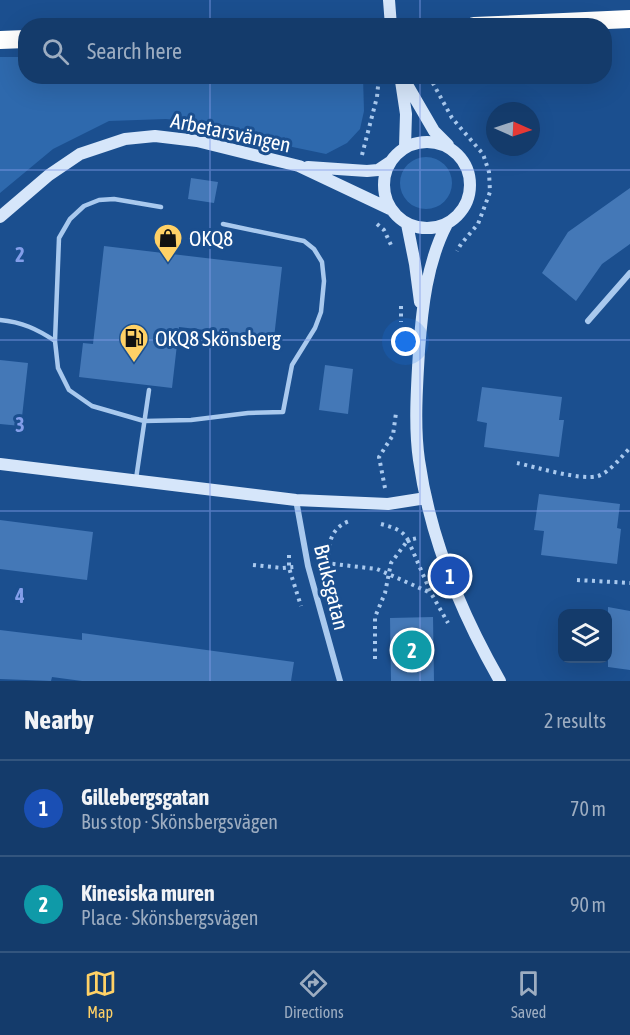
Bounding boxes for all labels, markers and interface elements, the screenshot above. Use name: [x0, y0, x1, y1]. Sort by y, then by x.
search box: [18, 18, 612, 84]
icon: search: [39, 35, 72, 68]
text: Search here: [87, 38, 182, 64]
north arrow: [486, 102, 540, 156]
street label: Arbetarsvängen: [169, 108, 293, 156]
shop icon: OKQ8: [152, 222, 184, 264]
place label: OKQ8: [189, 226, 233, 250]
text: 2: [15, 243, 25, 266]
fuel station icon: OKQ8 Skönsberg: [118, 322, 150, 364]
place label: OKQ8 Skönsberg: [155, 326, 281, 350]
your location: [391, 327, 420, 356]
text: 3: [15, 413, 25, 436]
street label: Bruksgatan: [310, 542, 354, 632]
pin: 1: [430, 554, 470, 598]
text: 4: [14, 584, 25, 607]
map controls: [558, 609, 612, 663]
button: layers: [558, 609, 612, 663]
pin: 2: [392, 628, 432, 672]
text: Nearby: [24, 705, 94, 735]
text: 2 results: [544, 709, 606, 732]
text: Gillebergsgatan: [81, 784, 209, 810]
text: 1: [39, 797, 48, 820]
text: 70 m: [570, 797, 606, 820]
text: Bus stop · Skönsbergsvägen: [81, 810, 278, 833]
text: Kinesiska muren: [81, 880, 215, 906]
text: 2: [39, 893, 48, 916]
text: 90 m: [570, 893, 606, 916]
text: Place · Skönsbergsvägen: [81, 906, 258, 929]
tab: Map: [84, 967, 117, 1021]
tab: Directions: [284, 967, 344, 1021]
tab: Saved: [511, 967, 546, 1021]

